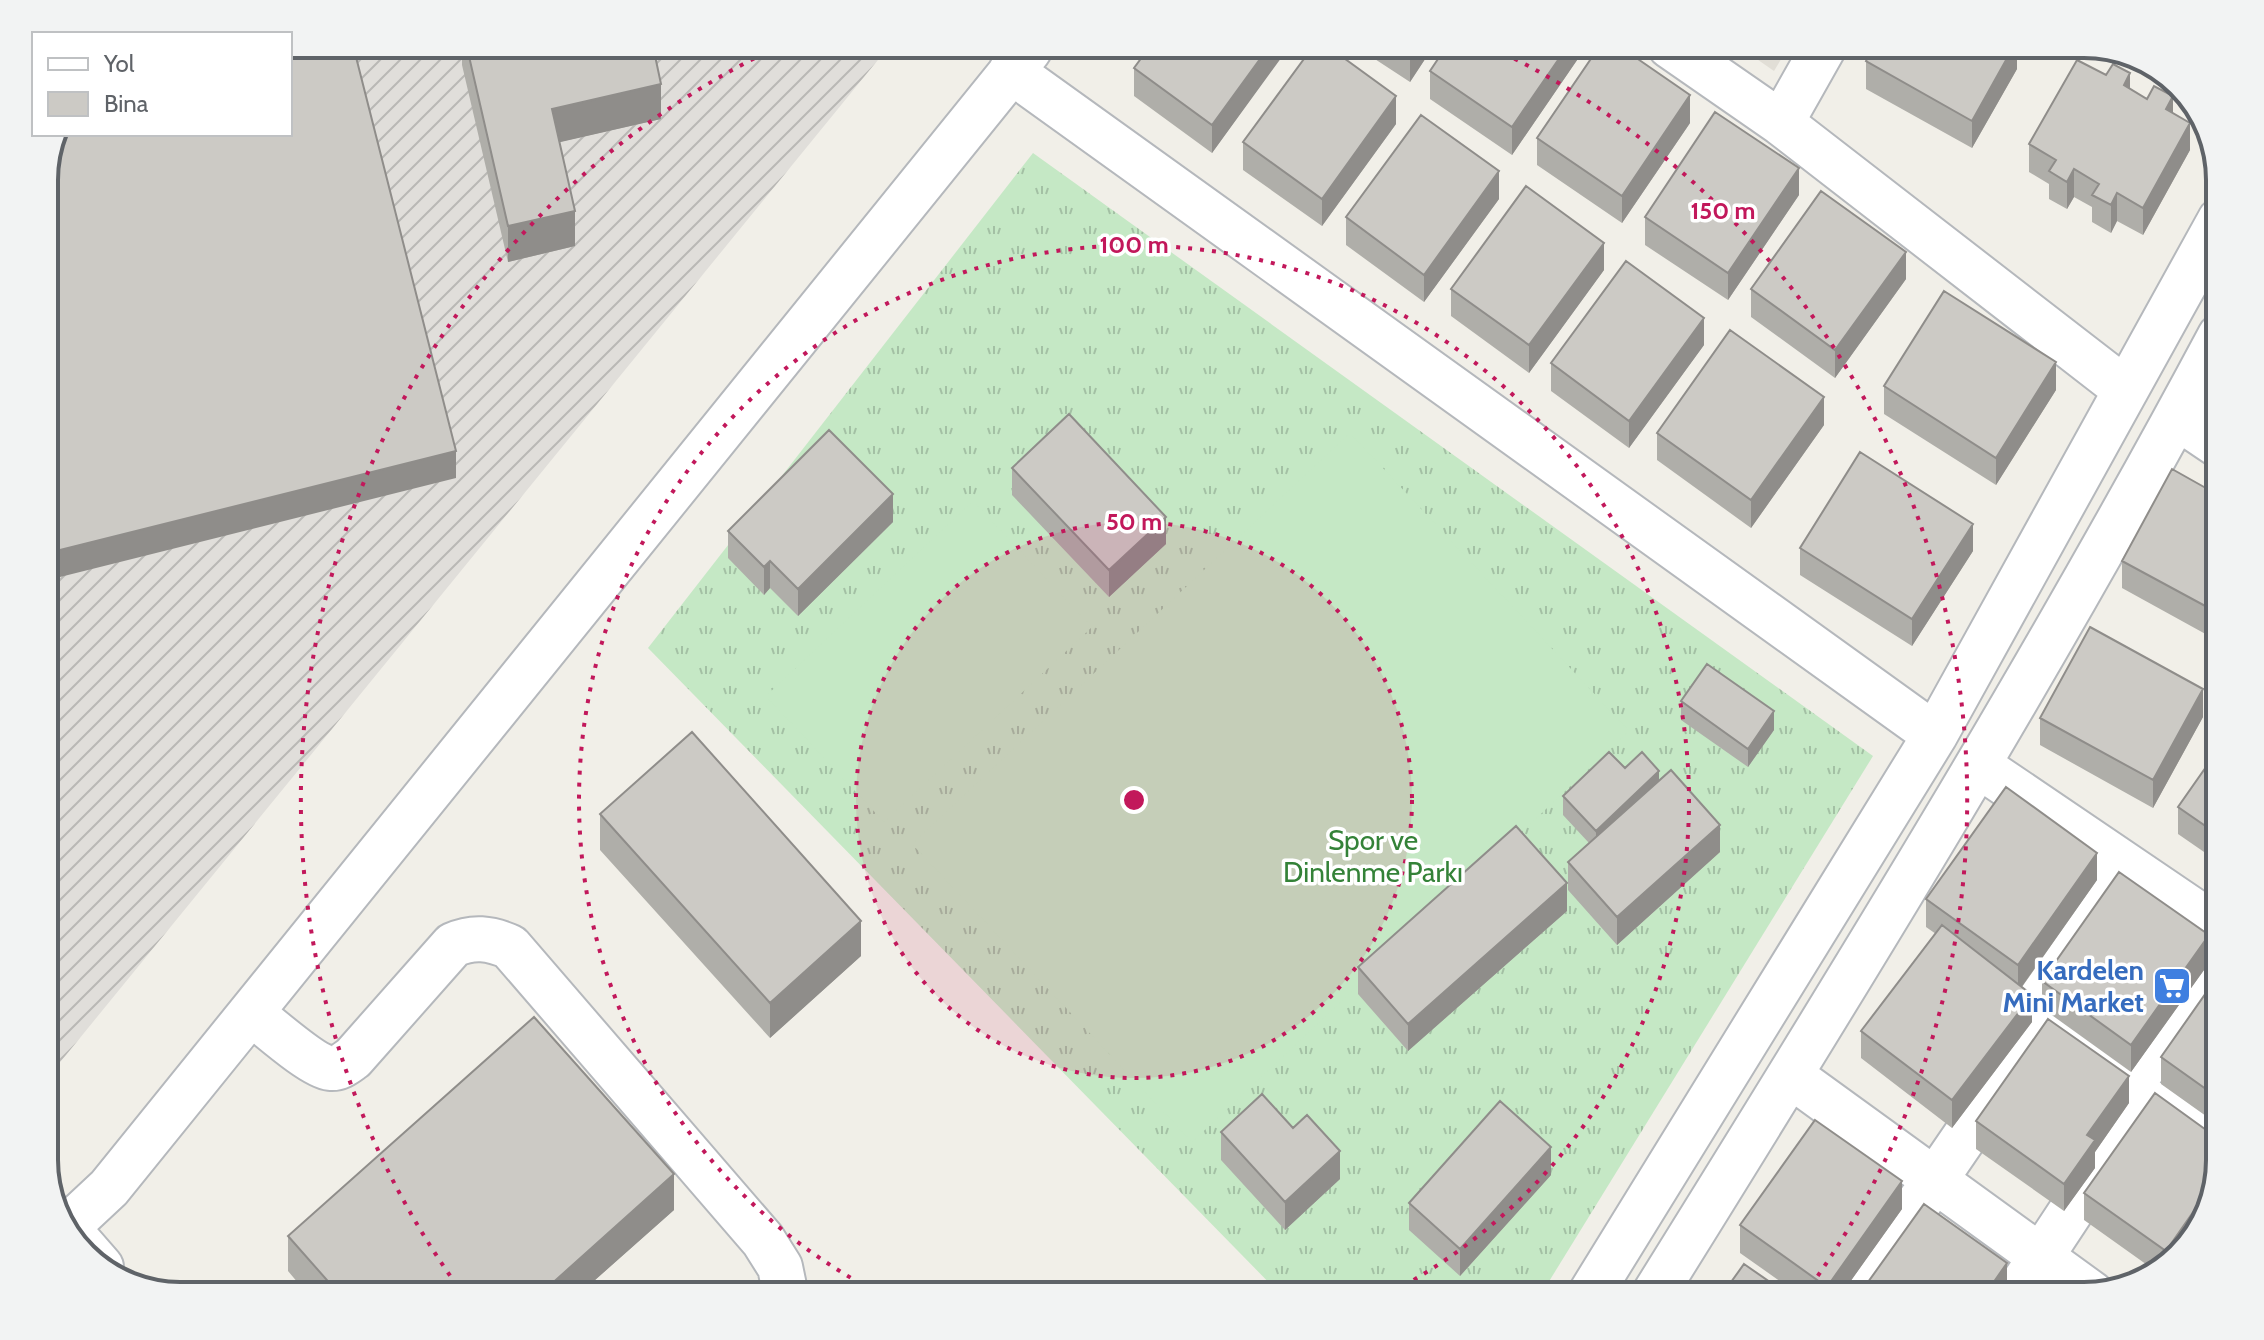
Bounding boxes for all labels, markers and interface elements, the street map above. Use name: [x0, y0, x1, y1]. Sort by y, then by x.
legend: [32, 32, 292, 136]
text: Yol: [103, 49, 135, 78]
text: Bina: [104, 89, 149, 118]
text: 150 m: [1691, 196, 1755, 225]
text: 100 m: [1099, 230, 1169, 259]
text: 50 m: [1106, 507, 1162, 536]
centre of rings: [1120, 786, 1148, 814]
park label: Spor ve Dinlenme Parkı: [1283, 823, 1463, 889]
place label: Kardelen Mini Market: [2002, 953, 2144, 1019]
supermarket icon: Kardelen Mini Market: [2151, 965, 2193, 1007]

